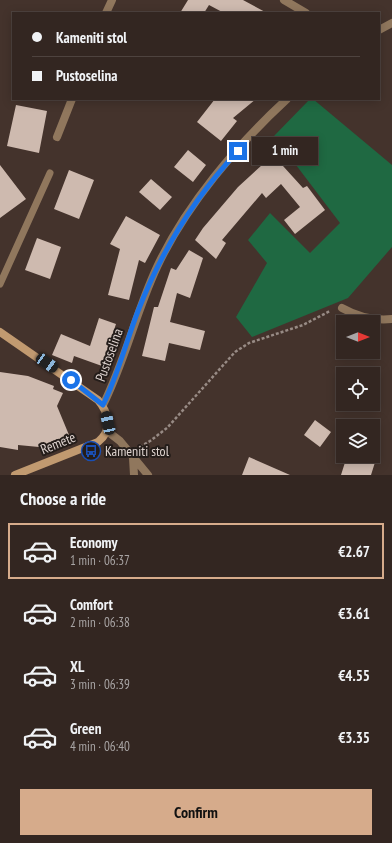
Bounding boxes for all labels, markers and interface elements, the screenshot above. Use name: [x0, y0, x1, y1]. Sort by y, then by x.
text: Kameniti stol: [56, 28, 127, 47]
text: Pustoselina: [56, 66, 117, 85]
callout: 1 min: [252, 137, 318, 165]
route end: [229, 142, 247, 160]
text: 1 min: [272, 142, 298, 159]
north arrow: [336, 315, 380, 359]
map controls: [336, 315, 380, 463]
street label: Pustoselina: [91, 326, 127, 384]
car: [34, 351, 60, 375]
button: locate: [336, 367, 380, 411]
route start: [62, 371, 80, 389]
car: [100, 410, 116, 436]
button: layers: [336, 419, 380, 463]
street label: Remete: [38, 428, 78, 458]
bus stop icon: Kameniti stol: [80, 440, 102, 462]
place label: Kameniti stol: [105, 442, 170, 460]
text: Choose a ride: [20, 487, 106, 510]
icon: car: [22, 533, 58, 569]
text: Economy: [70, 533, 118, 552]
text: €2.67: [338, 542, 370, 561]
text: 1 min · 06:37: [70, 552, 130, 569]
icon: car: [22, 595, 58, 631]
text: Comfort: [70, 595, 113, 614]
text: €3.61: [338, 604, 370, 623]
text: 2 min · 06:38: [70, 614, 130, 631]
icon: car: [22, 657, 58, 693]
text: XL: [70, 657, 84, 676]
text: €4.55: [338, 666, 370, 685]
text: 3 min · 06:39: [70, 676, 130, 693]
icon: car: [22, 719, 58, 755]
text: Green: [70, 719, 102, 738]
text: €3.35: [338, 728, 370, 747]
text: 4 min · 06:40: [70, 738, 130, 755]
button: Confirm: [20, 789, 372, 835]

